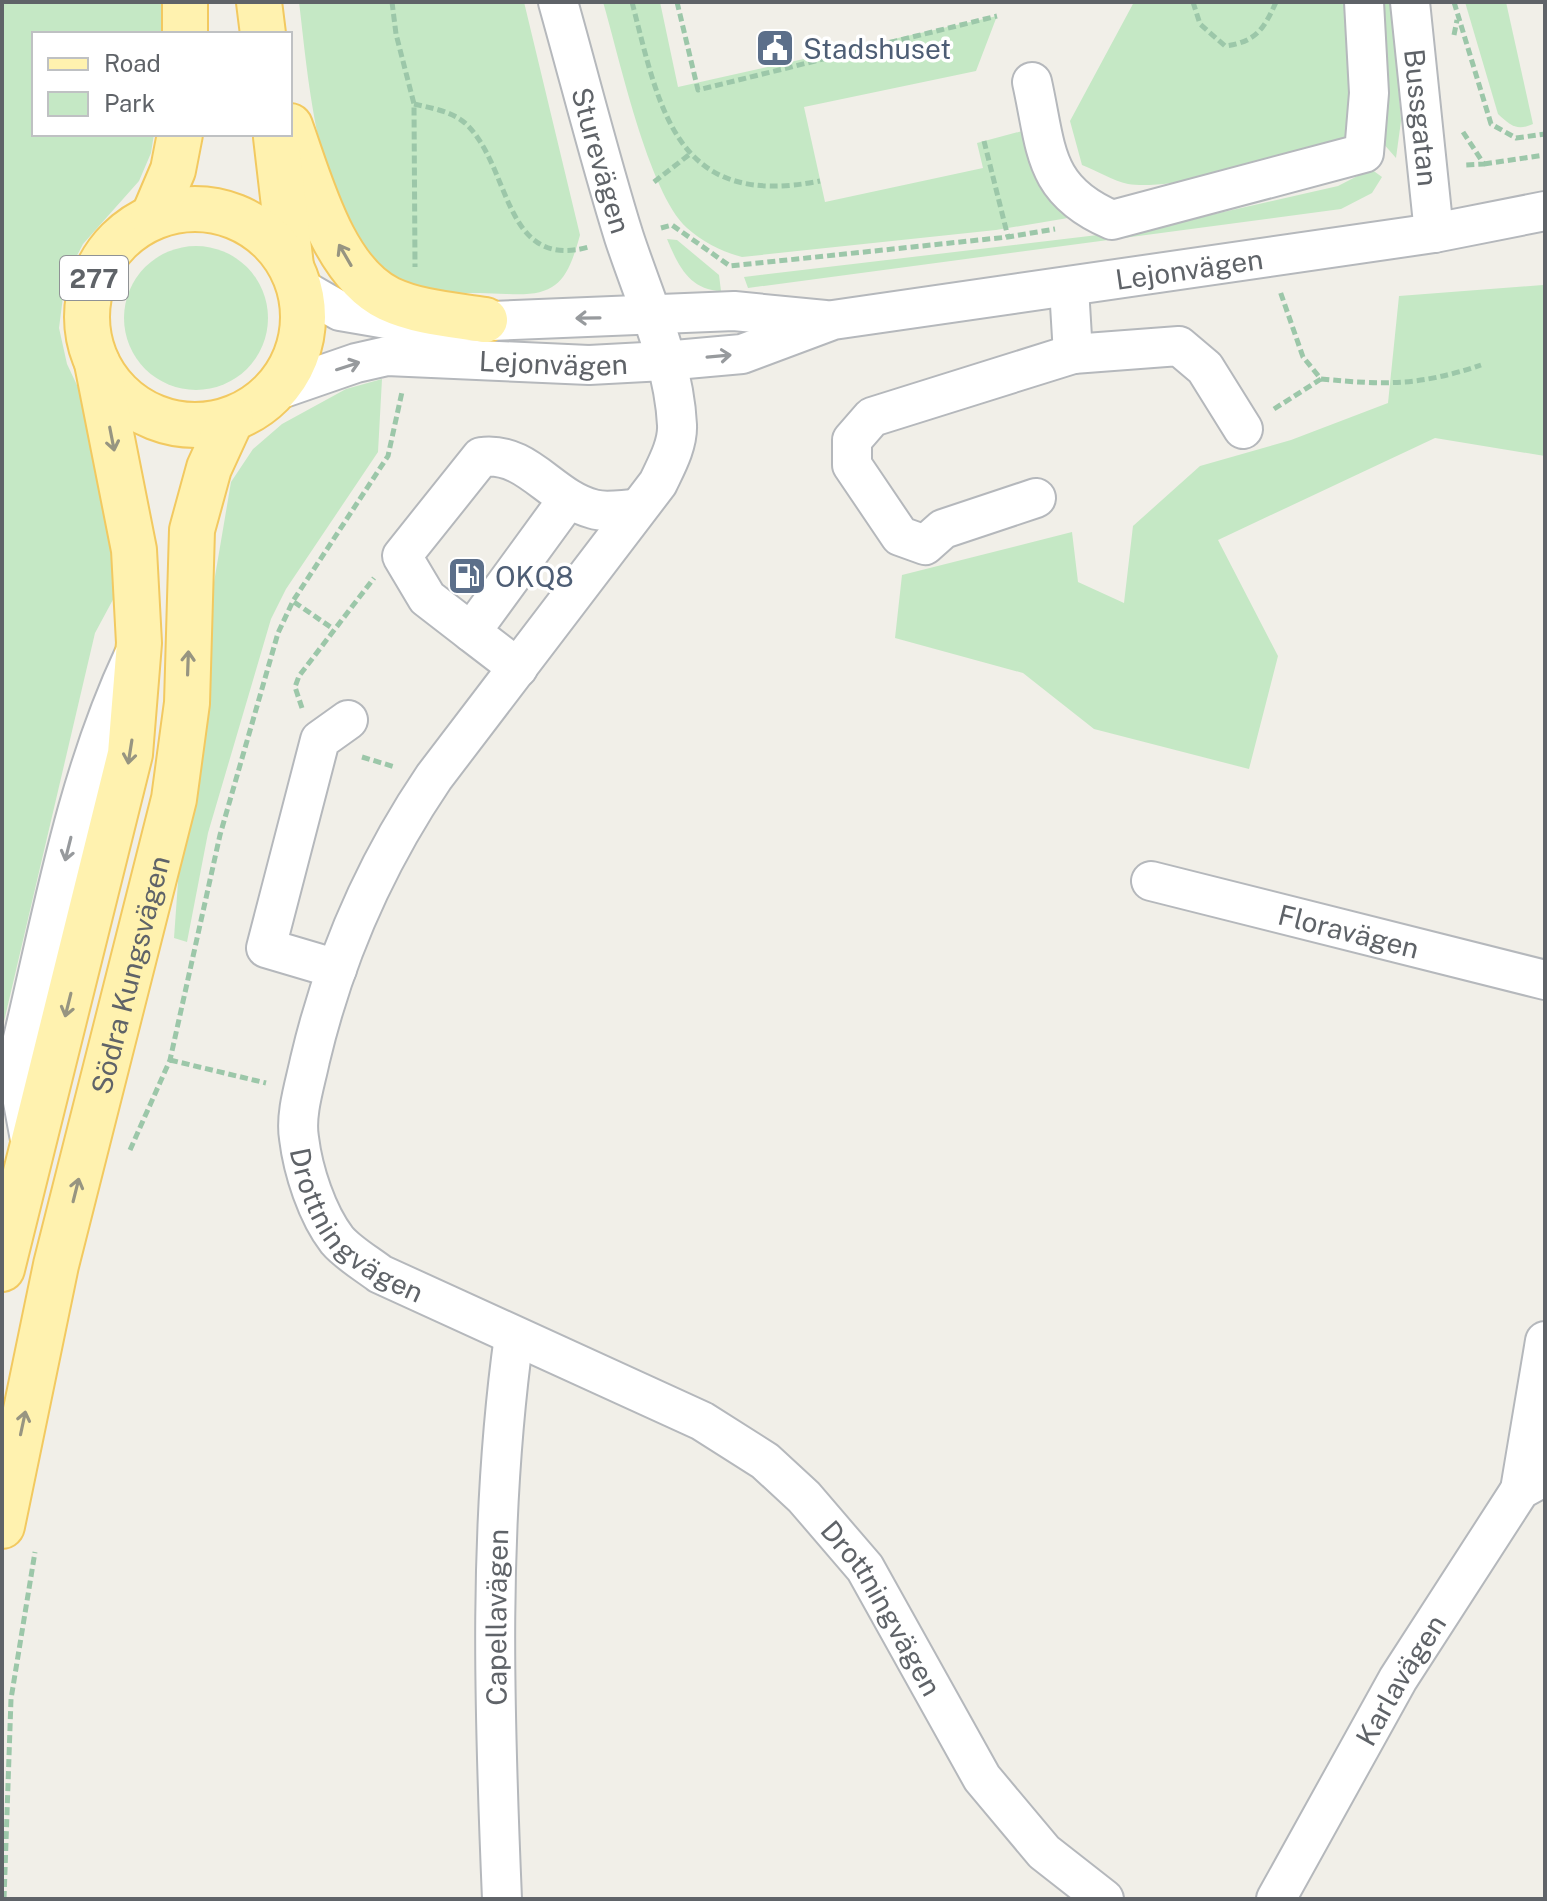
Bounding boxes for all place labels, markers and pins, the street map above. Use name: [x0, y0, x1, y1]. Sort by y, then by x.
public building icon: Stadshuset: [754, 27, 796, 69]
place label: Stadshuset: [803, 32, 951, 65]
fuel station icon: OKQ8: [446, 555, 488, 597]
place label: OKQ8: [495, 560, 574, 593]

